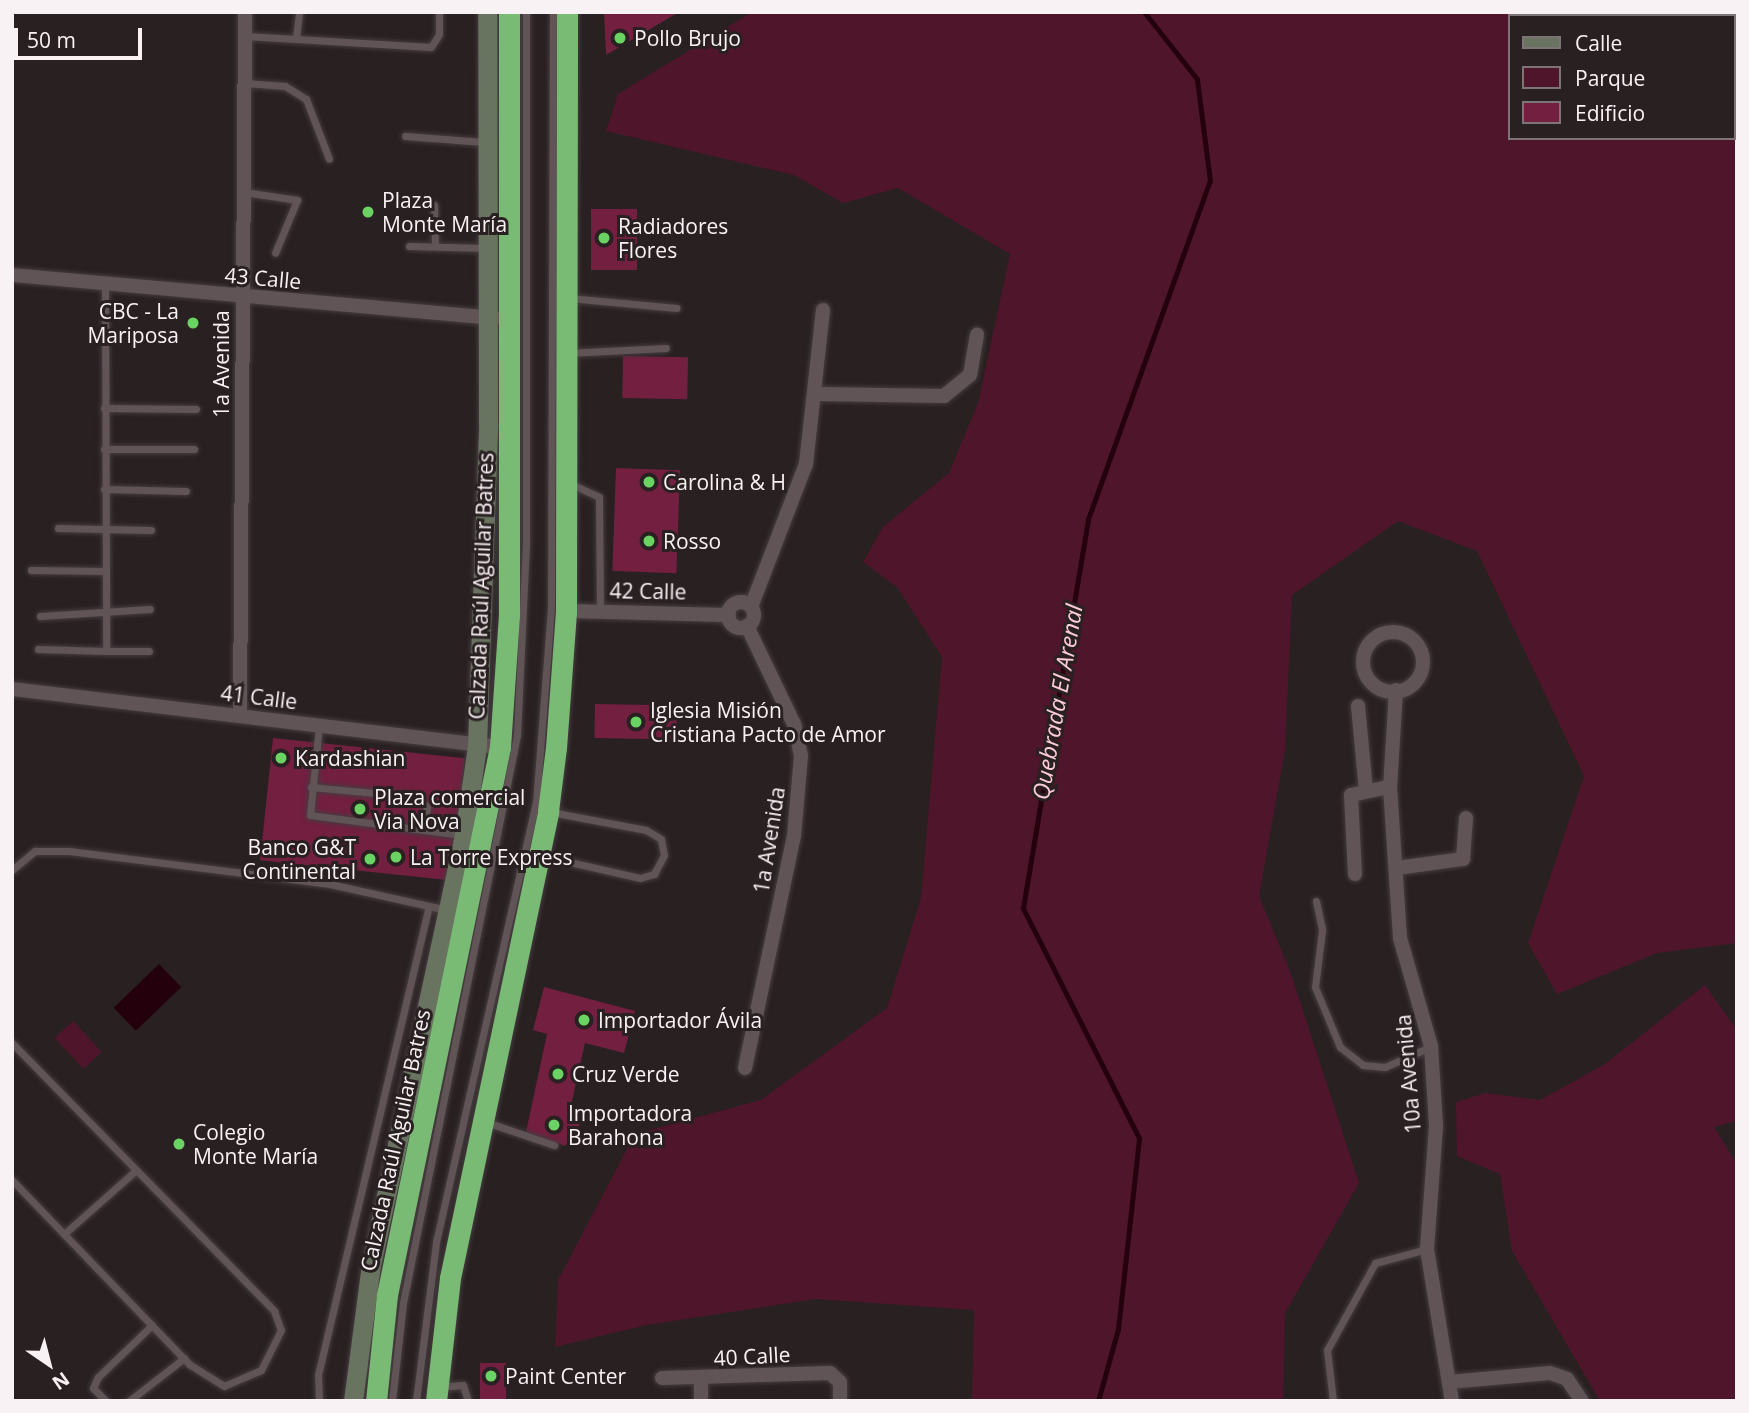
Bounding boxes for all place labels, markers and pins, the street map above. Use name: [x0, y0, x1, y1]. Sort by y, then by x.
place label: Pollo Brujo: [634, 25, 741, 51]
marker: Pollo Brujo: [612, 30, 628, 46]
place label: Plaza Monte María: [382, 187, 507, 237]
marker: Plaza Monte María: [360, 204, 376, 220]
place label: Radiadores Flores: [618, 213, 728, 263]
marker: Radiadores Flores: [596, 230, 612, 246]
place label: CBC - La Mariposa: [87, 298, 179, 348]
marker: CBC - La Mariposa: [185, 315, 201, 331]
place label: Carolina & H: [663, 469, 786, 495]
marker: Carolina & H: [641, 474, 657, 490]
place label: Rosso: [663, 528, 721, 554]
marker: Rosso: [641, 533, 657, 549]
place label: Iglesia Misión Cristiana Pacto de Amor: [650, 697, 886, 747]
marker: Iglesia Misión Cristiana Pacto de Amor: [628, 714, 644, 730]
place label: Kardashian: [295, 745, 405, 771]
marker: Kardashian: [273, 750, 289, 766]
place label: Plaza comercial Via Nova: [374, 784, 525, 834]
marker: Plaza comercial Via Nova: [352, 801, 368, 817]
place label: Banco G&T Continental: [242, 834, 356, 884]
place label: La Torre Express: [410, 844, 573, 870]
marker: La Torre Express: [388, 849, 404, 865]
marker: Banco G&T Continental: [362, 851, 378, 867]
place label: Importador Ávila: [598, 1007, 762, 1033]
marker: Importador Ávila: [576, 1012, 592, 1028]
place label: Cruz Verde: [572, 1061, 680, 1087]
marker: Cruz Verde: [550, 1066, 566, 1082]
place label: Importadora Barahona: [568, 1100, 692, 1150]
marker: Importadora Barahona: [546, 1117, 562, 1133]
place label: Colegio Monte María: [193, 1119, 318, 1169]
marker: Colegio Monte María: [171, 1136, 187, 1152]
place label: Paint Center: [505, 1363, 626, 1389]
marker: Paint Center: [483, 1368, 499, 1384]

